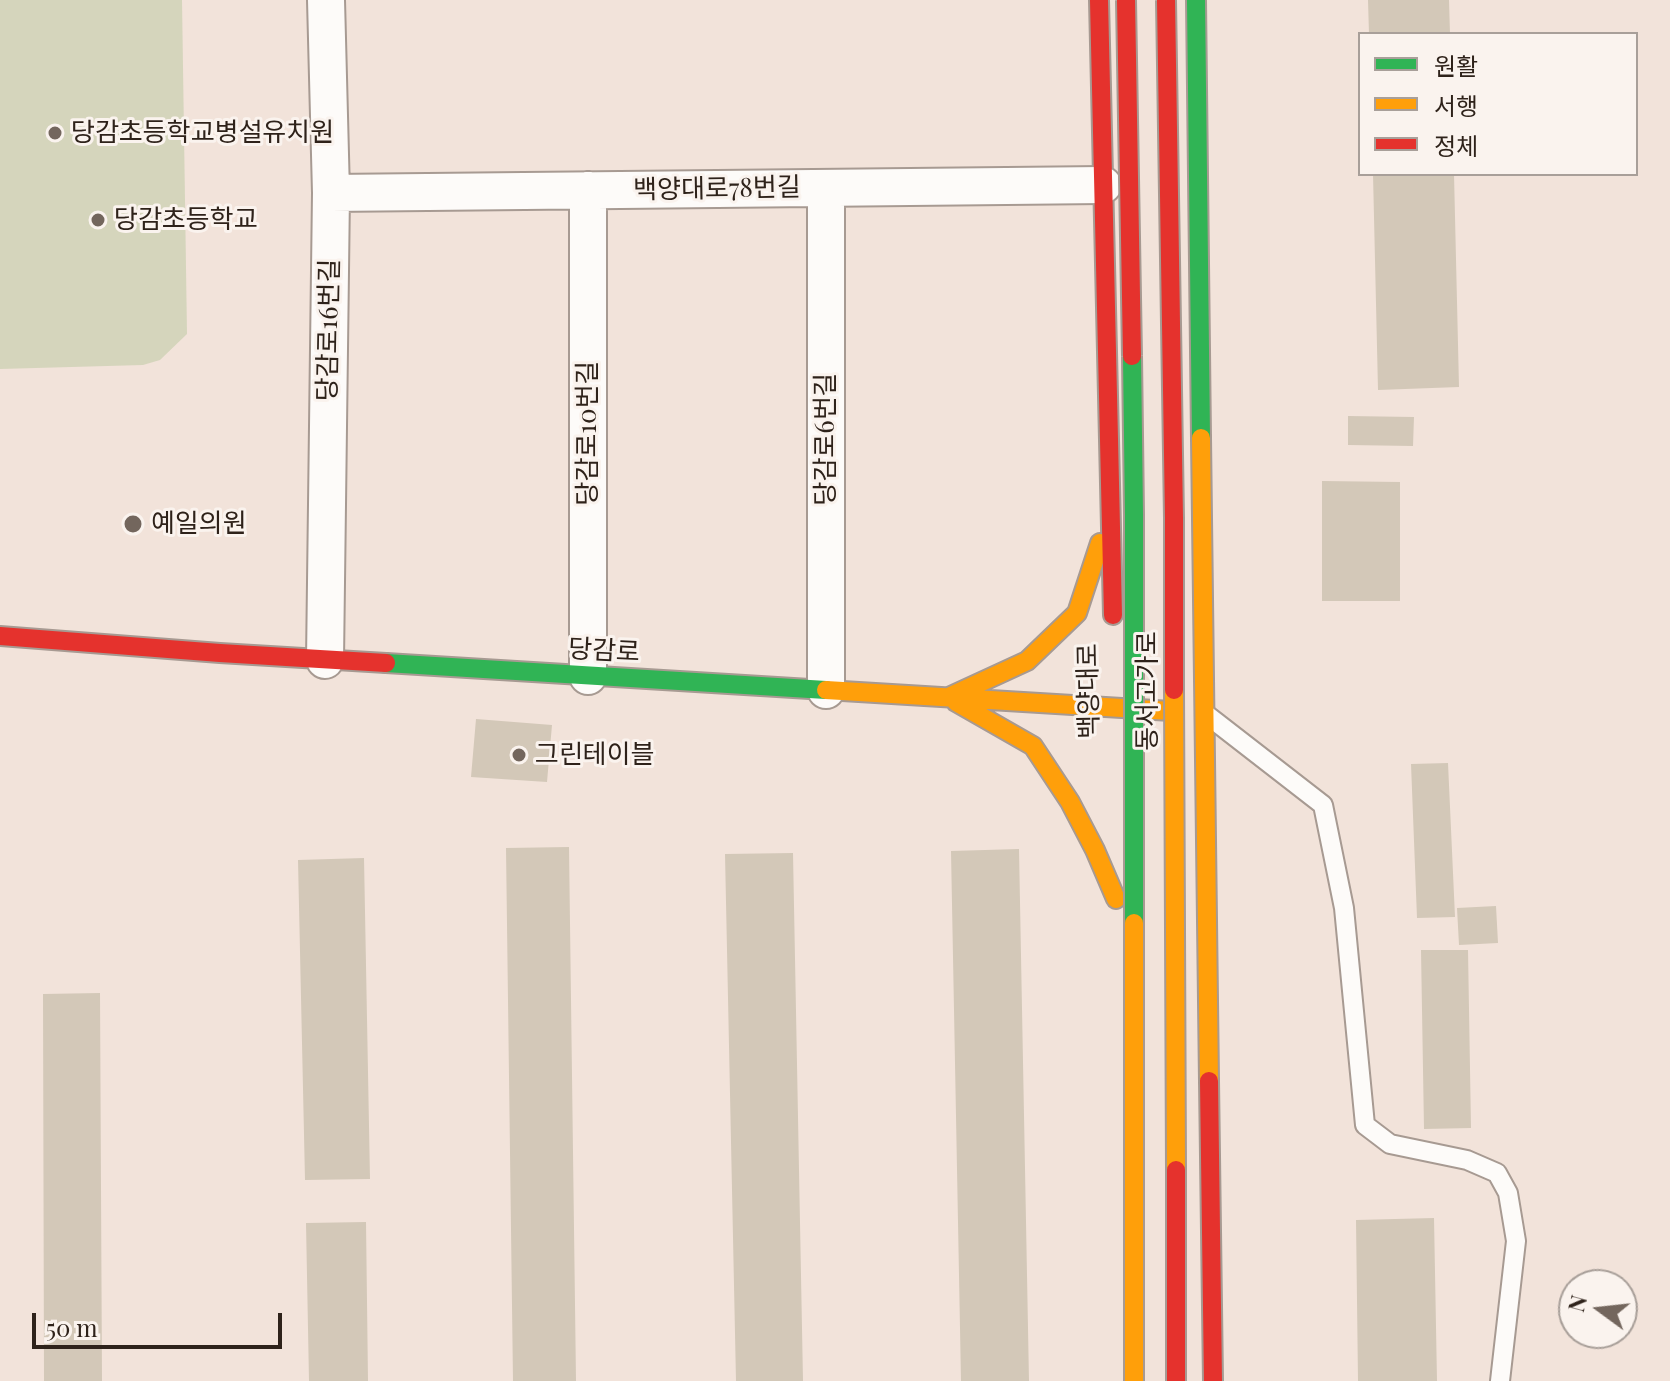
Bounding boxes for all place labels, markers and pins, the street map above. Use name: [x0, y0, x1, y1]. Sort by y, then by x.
place label: 당감초등학교병설유치원: [71, 117, 334, 149]
marker: 당감초등학교병설유치원: [46, 124, 64, 142]
place label: 당감초등학교: [114, 204, 258, 236]
marker: 당감초등학교: [89, 211, 107, 229]
place label: 예일의원: [151, 508, 247, 540]
marker: 예일의원: [122, 513, 144, 535]
place label: 그린테이블: [535, 739, 655, 771]
marker: 그린테이블: [510, 746, 528, 764]

